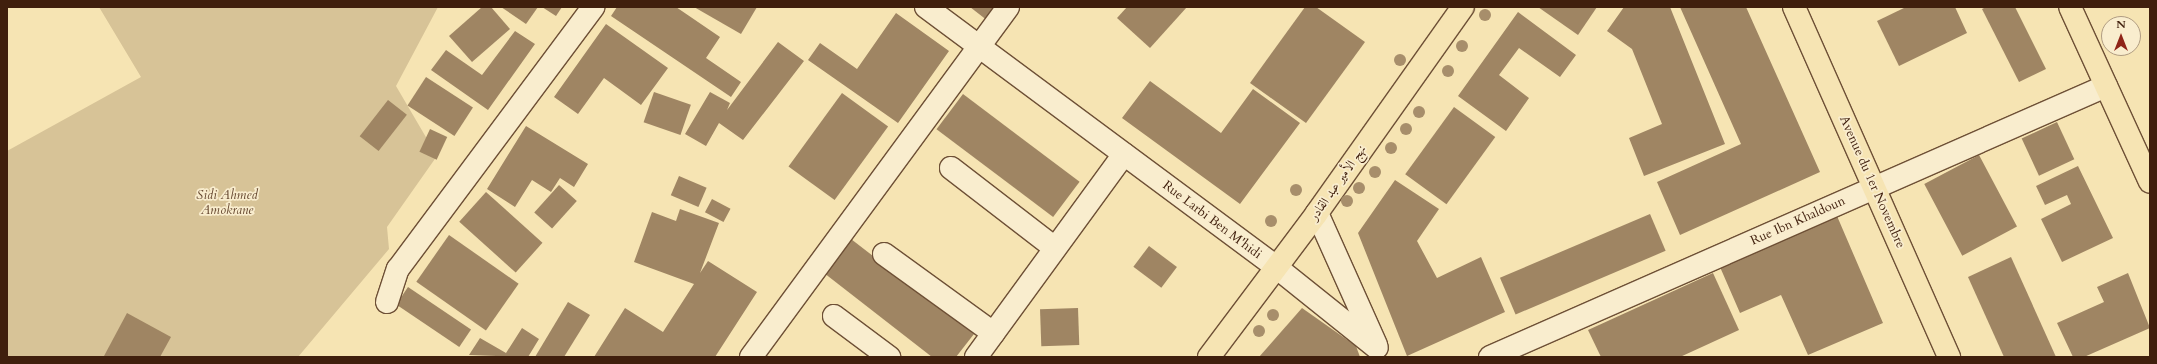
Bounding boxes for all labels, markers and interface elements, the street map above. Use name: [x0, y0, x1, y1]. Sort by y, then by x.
north arrow: [2101, 16, 2141, 56]
text: N: [2116, 17, 2126, 32]
street label: Avenue du 1er Novembre: [1836, 113, 1908, 251]
street label: نهج الأمير عبد القادر: [1306, 142, 1370, 224]
street label: Rue Larbi Ben M'hidi: [1159, 178, 1265, 262]
park label: Sidi Ahmed Amokrane: [196, 188, 258, 219]
street label: Rue Ibn Khaldoun: [1748, 193, 1848, 249]

